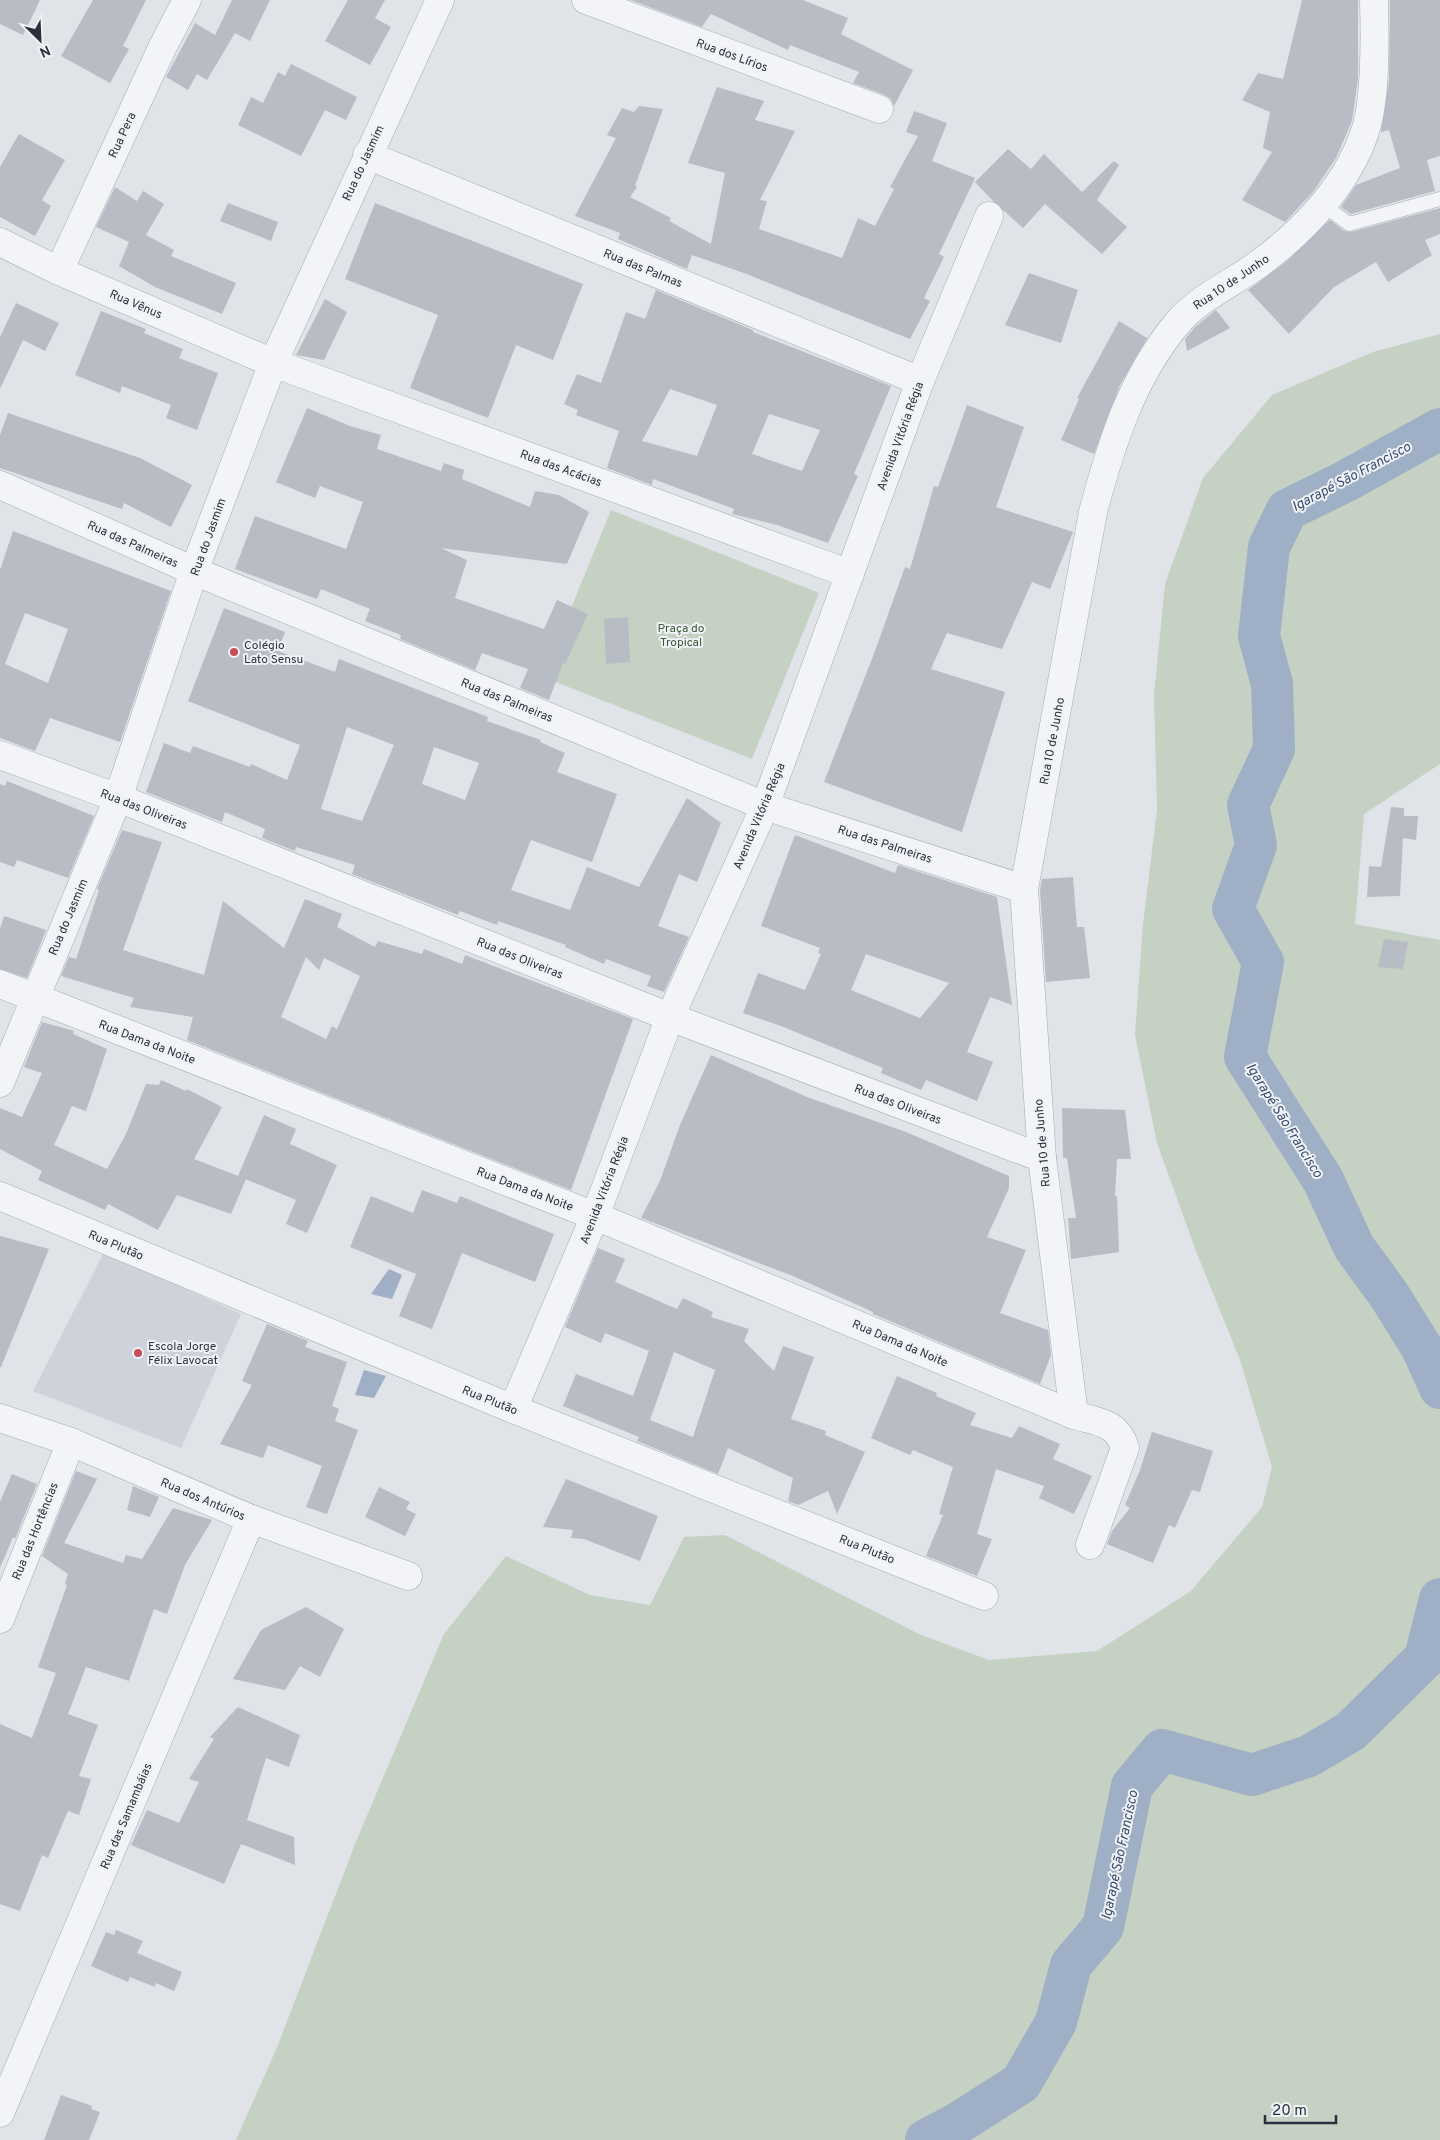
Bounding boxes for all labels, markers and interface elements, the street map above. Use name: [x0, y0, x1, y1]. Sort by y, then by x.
north arrow: [15, 15, 65, 65]
street label: Rua dos Lírios: [694, 36, 770, 76]
text: N: [37, 41, 53, 60]
street label: Rua Pera: [105, 110, 140, 161]
street label: Rua do Jasmim: [339, 123, 388, 204]
street label: Rua das Palmas: [601, 246, 685, 292]
street label: Rua 10 de Junho: [1190, 251, 1273, 314]
street label: Rua Vênus: [107, 287, 165, 323]
street label: Avenida Vitória Régia: [874, 380, 928, 493]
water label: Igarapé São Francisco: [1289, 439, 1414, 516]
street label: Rua das Acácias: [517, 447, 604, 491]
street label: Rua do Jasmim: [187, 496, 230, 579]
street label: Rua das Palmeiras: [84, 518, 181, 572]
park label: Praça do Tropical: [658, 621, 705, 651]
place label: Colégio Lato Sensu: [244, 638, 303, 668]
marker: Colégio Lato Sensu: [228, 646, 240, 658]
street label: Rua das Palmeiras: [458, 675, 555, 727]
street label: Rua 10 de Junho: [1037, 696, 1069, 786]
street label: Avenida Vitória Régia: [730, 761, 790, 872]
street label: Rua das Oliveiras: [98, 786, 190, 834]
street label: Rua das Palmeiras: [835, 822, 934, 868]
street label: Rua do Jasmim: [46, 877, 92, 958]
street label: Rua das Oliveiras: [474, 934, 565, 984]
street label: Rua Dama da Noite: [96, 1017, 197, 1069]
water label: Igarapé São Francisco: [1242, 1060, 1326, 1182]
street label: Rua das Oliveiras: [852, 1081, 944, 1129]
street label: Rua 10 de Junho: [1031, 1098, 1055, 1188]
street label: Avenida Vitória Régia: [577, 1134, 633, 1247]
street label: Rua Dama da Noite: [474, 1164, 575, 1216]
street label: Rua Plutão: [85, 1227, 146, 1265]
street label: Rua Dama da Noite: [849, 1317, 950, 1371]
place label: Escola Jorge Félix Lavocat: [148, 1339, 218, 1369]
marker: Escola Jorge Félix Lavocat: [132, 1347, 144, 1359]
street label: Rua Plutão: [459, 1383, 520, 1419]
street label: Rua dos Antúrios: [158, 1475, 247, 1525]
street label: Rua das Hortências: [9, 1480, 63, 1583]
street label: Rua Plutão: [836, 1532, 897, 1568]
street label: Rua das Samambáias: [97, 1761, 157, 1872]
water label: Igarapé São Francisco: [1098, 1788, 1143, 1922]
scale bar: [1265, 2092, 1336, 2124]
text: 20 m: [1272, 2102, 1307, 2121]

